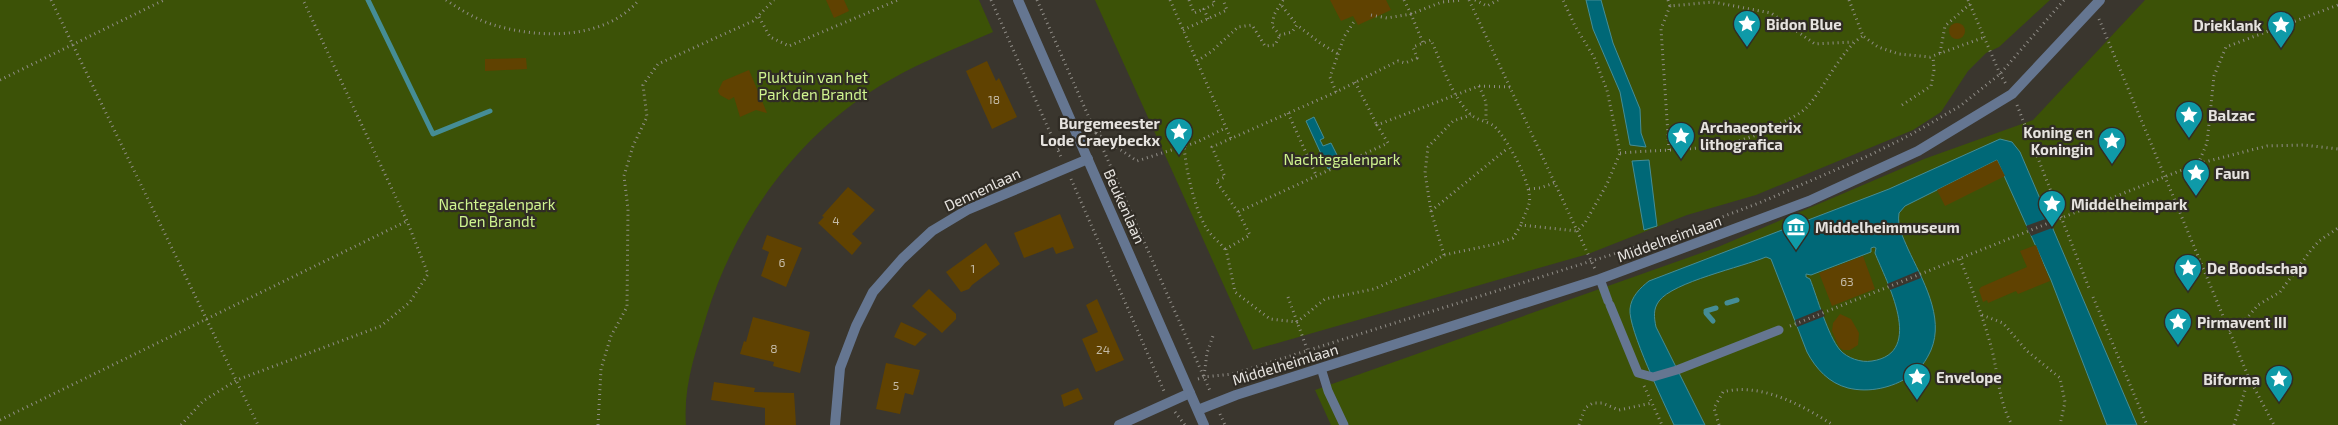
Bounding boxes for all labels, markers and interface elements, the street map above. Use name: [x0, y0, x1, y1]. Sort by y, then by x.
place icon: Bidon Blue: [1732, 9, 1762, 48]
place icon: Drieklank: [2266, 10, 2296, 49]
place label: Bidon Blue: [1766, 15, 1842, 33]
place label: Drieklank: [2193, 16, 2263, 34]
park label: Pluktuin van het Park den Brandt: [758, 68, 868, 103]
house number: 18: [988, 92, 1000, 106]
place icon: Balzac: [2174, 100, 2204, 139]
place label: Balzac: [2208, 106, 2256, 124]
place label: Burgemeester Lode Craeybeckx: [1040, 114, 1161, 150]
place icon: Burgemeester Lode Craeybeckx: [1164, 117, 1194, 156]
place label: Archaeopterix lithografica: [1700, 118, 1802, 153]
place icon: Archaeopterix lithografica: [1666, 121, 1696, 160]
place label: Koning en Koningin: [2023, 123, 2093, 158]
place icon: Koning en Koningin: [2097, 126, 2127, 165]
park label: Nachtegalenpark: [1284, 150, 1401, 168]
place icon: Faun: [2181, 158, 2211, 197]
street label: Dennenlaan: [941, 164, 1023, 214]
place label: Faun: [2215, 164, 2250, 182]
street label: Beukenlaan: [1101, 166, 1149, 246]
place icon: Middelheimpark: [2037, 189, 2067, 228]
park label: Nachtegalenpark Den Brandt: [439, 195, 556, 230]
place label: Middelheimpark: [2071, 195, 2188, 213]
street label: Middelheimlaan: [1614, 211, 1724, 265]
museum icon: Middelheimmuseum: [1781, 212, 1811, 251]
house number: 4: [832, 213, 840, 227]
place label: Middelheimmuseum: [1815, 218, 1960, 236]
place icon: De Boodschap: [2173, 253, 2203, 292]
house number: 6: [779, 255, 786, 269]
place label: De Boodschap: [2207, 259, 2307, 277]
house number: 1: [971, 261, 975, 275]
house number: 63: [1840, 274, 1854, 288]
place icon: Pirmavent III: [2163, 307, 2193, 346]
place label: Pirmavent III: [2197, 313, 2287, 331]
street label: Middelheimlaan: [1230, 339, 1340, 389]
house number: 8: [770, 341, 778, 355]
house number: 24: [1096, 342, 1110, 356]
place icon: Envelope: [1902, 362, 1932, 401]
place icon: Biforma: [2264, 364, 2294, 403]
place label: Envelope: [1936, 368, 2002, 386]
place label: Biforma: [2203, 370, 2260, 388]
house number: 5: [893, 378, 899, 392]

